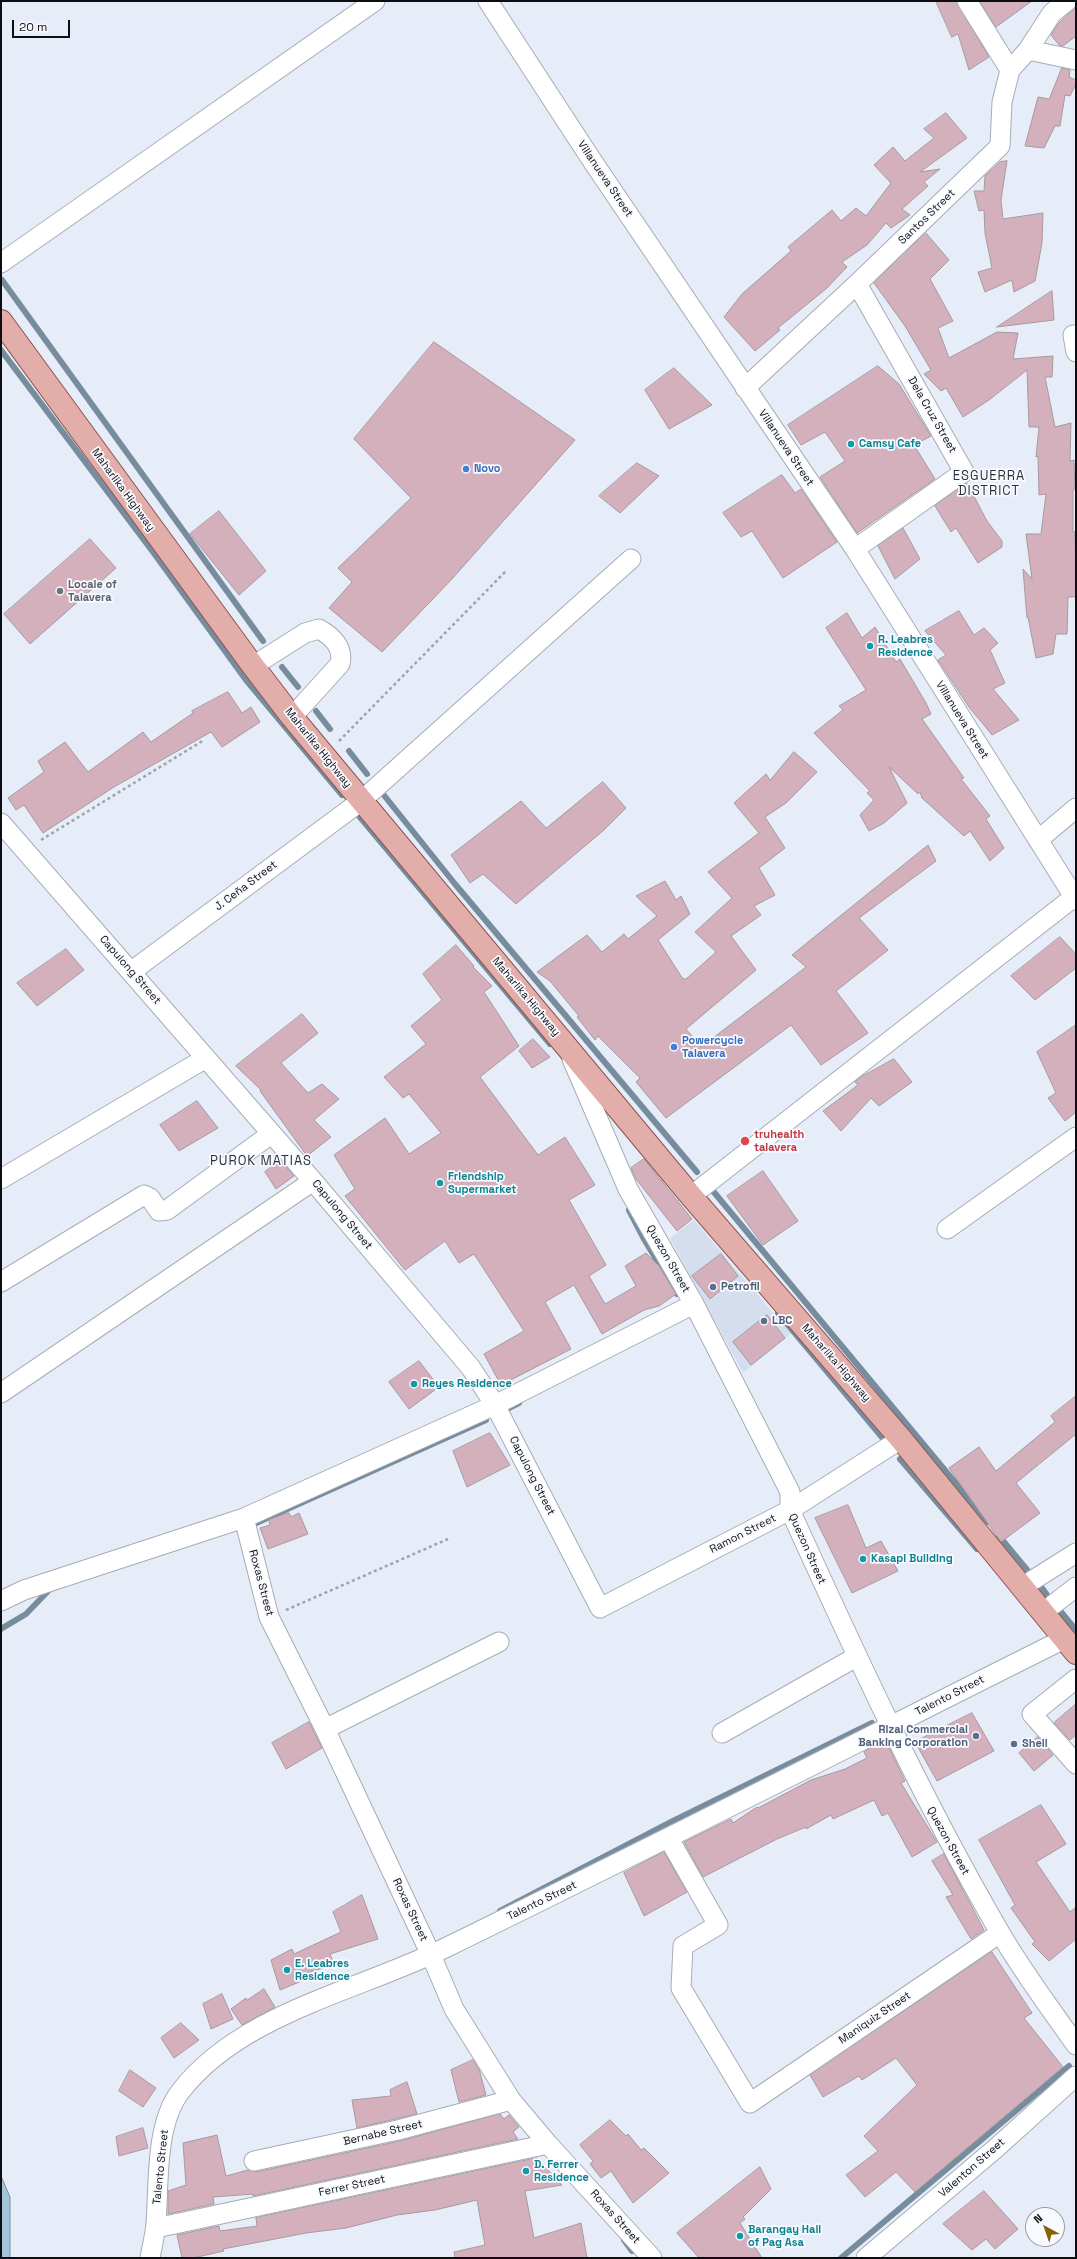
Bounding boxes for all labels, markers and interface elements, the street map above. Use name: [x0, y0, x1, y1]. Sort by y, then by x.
scale bar: [14, 12, 72, 38]
text: 20 m: [19, 19, 47, 35]
street label: Villanueva Street: [575, 138, 635, 220]
street label: Santos Street: [896, 187, 958, 247]
street label: Dela Cruz Street: [905, 375, 959, 455]
street label: Villanueva Street: [756, 407, 816, 489]
place label: Camsy Cafe: [859, 437, 921, 451]
marker: Camsy Cafe: [846, 439, 856, 449]
street label: Maharlika Highway: [89, 446, 157, 534]
place label: Novo: [474, 462, 501, 476]
marker: Novo: [461, 464, 471, 474]
district label: ESGUERRA DISTRICT: [953, 468, 1025, 499]
place label: Locale of Talavera: [68, 578, 117, 604]
marker: Locale of Talavera: [55, 586, 65, 596]
place label: R. Leabres Residence: [878, 633, 933, 659]
marker: R. Leabres Residence: [865, 641, 875, 651]
street label: Villanueva Street: [933, 679, 991, 761]
street label: Maharlika Highway: [282, 705, 354, 791]
street label: J. Ceña Street: [212, 858, 280, 914]
street label: Capulong Street: [96, 933, 164, 1007]
street label: Maharlika Highway: [489, 955, 563, 1039]
place label: Powercycle Talavera: [682, 1034, 743, 1060]
marker: Powercycle Talavera: [669, 1042, 679, 1052]
place label: truhealth talavera: [754, 1128, 804, 1154]
marker: truhealth talavera: [739, 1135, 751, 1147]
district label: PUROK MATIAS: [210, 1153, 312, 1169]
place label: Friendship Supermarket: [448, 1170, 516, 1196]
street label: Capulong Street: [309, 1177, 375, 1253]
marker: Friendship Supermarket: [435, 1178, 445, 1188]
street label: Quezon Street: [643, 1223, 693, 1295]
place label: Petrofil: [721, 1280, 760, 1294]
marker: Petrofil: [708, 1282, 718, 1292]
place label: LBC: [772, 1314, 792, 1328]
marker: LBC: [759, 1316, 769, 1326]
street label: Maharlika Highway: [799, 1321, 873, 1405]
place label: Reyes Residence: [422, 1377, 512, 1391]
marker: Reyes Residence: [409, 1379, 419, 1389]
street label: Capulong Street: [506, 1434, 558, 1518]
street label: Ramon Street: [708, 1512, 778, 1556]
street label: Quezon Street: [786, 1512, 828, 1586]
street label: Roxas Street: [246, 1548, 276, 1618]
place label: Kasapi Building: [871, 1552, 953, 1566]
marker: Kasapi Building: [858, 1554, 868, 1564]
street label: Talento Street: [913, 1673, 987, 1719]
place label: Rizal Commercial Banking Corporation: [858, 1723, 968, 1749]
marker: Rizal Commercial Banking Corporation: [971, 1731, 981, 1741]
place label: Shell: [1022, 1737, 1048, 1751]
marker: Shell: [1009, 1739, 1019, 1749]
street label: Quezon Street: [924, 1805, 972, 1877]
street label: Roxas Street: [390, 1876, 430, 1944]
street label: Talento Street: [505, 1878, 579, 1924]
place label: E. Leabres Residence: [295, 1957, 350, 1983]
marker: E. Leabres Residence: [282, 1965, 292, 1975]
street label: Maniquiz Street: [837, 1989, 913, 2047]
street label: Bernabe Street: [342, 2117, 424, 2149]
street label: Talento Street: [150, 2129, 172, 2205]
street label: Valenton Street: [936, 2136, 1008, 2200]
place label: D. Ferrer Residence: [534, 2158, 589, 2184]
marker: D. Ferrer Residence: [521, 2166, 531, 2176]
street label: Ferrer Street: [318, 2173, 386, 2199]
street label: Roxas Street: [587, 2187, 643, 2247]
north arrow: [1025, 2207, 1065, 2247]
text: N: [1031, 2211, 1045, 2226]
place label: Barangay Hall of Pag Asa: [748, 2223, 821, 2249]
marker: Barangay Hall of Pag Asa: [735, 2231, 745, 2241]

